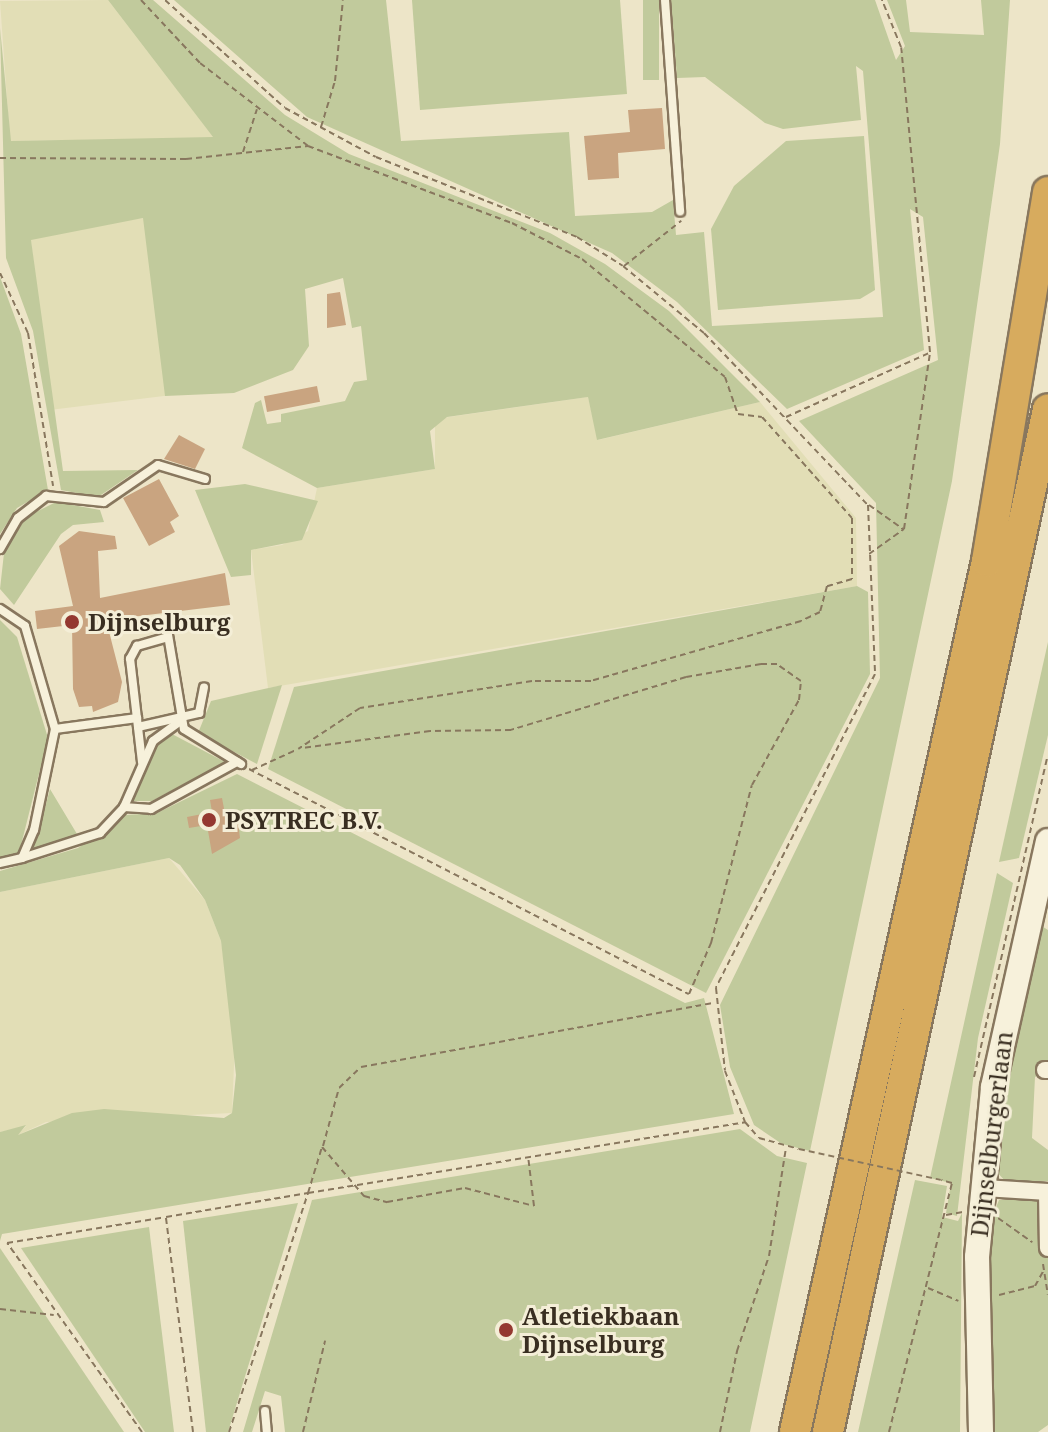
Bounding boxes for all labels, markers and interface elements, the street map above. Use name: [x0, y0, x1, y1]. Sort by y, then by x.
place label: Dijnselburg: [88, 608, 230, 636]
marker: Dijnselburg: [63, 613, 81, 631]
place label: PSYTREC B.V.: [225, 806, 383, 834]
marker: PSYTREC B.V.: [200, 811, 218, 829]
street label: Dijnselburgerlaan: [964, 1029, 1018, 1239]
place label: Atletiekbaan Dijnselburg: [522, 1302, 680, 1358]
marker: Atletiekbaan Dijnselburg: [497, 1321, 515, 1339]

